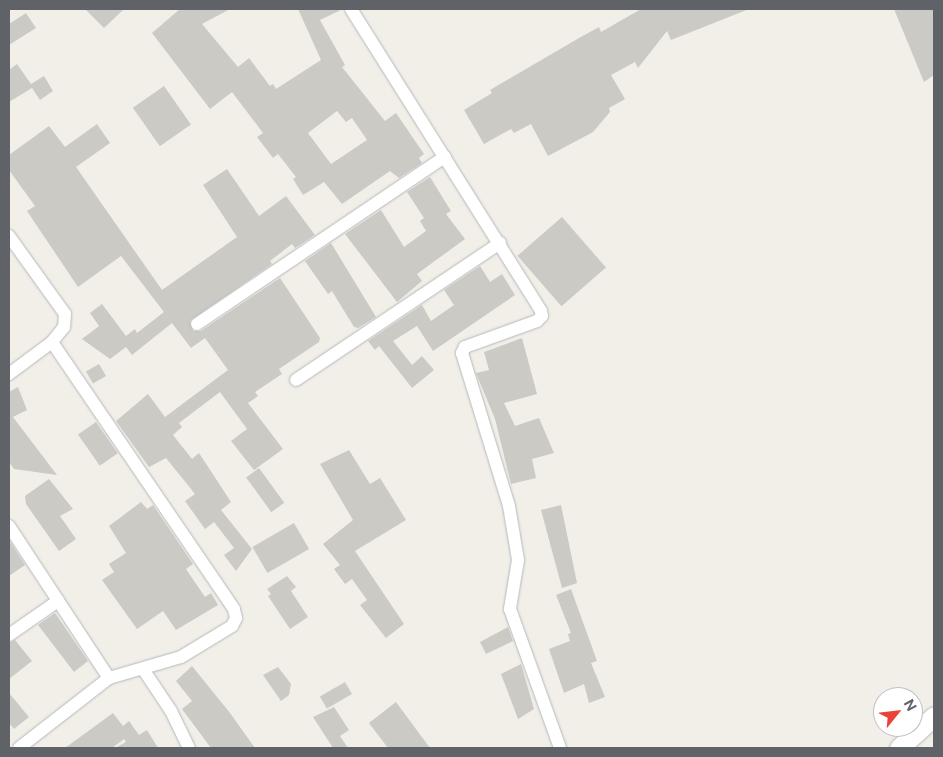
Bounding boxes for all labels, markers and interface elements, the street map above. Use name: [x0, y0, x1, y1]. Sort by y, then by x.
north arrow: [873, 687, 923, 737]
text: N: [901, 697, 920, 714]

